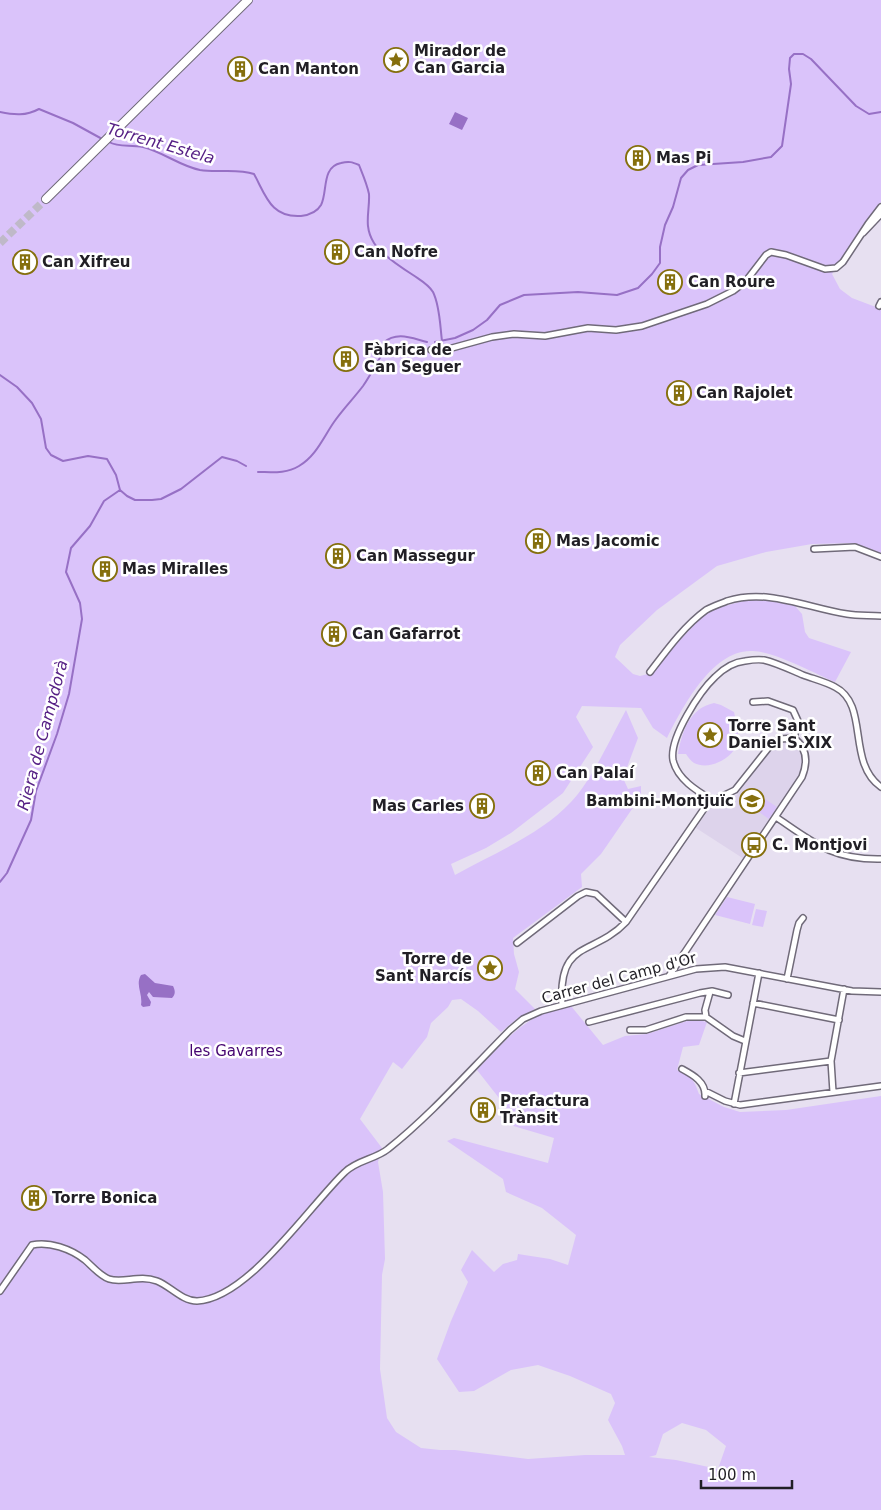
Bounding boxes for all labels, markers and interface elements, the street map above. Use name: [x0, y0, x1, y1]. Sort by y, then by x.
place label: Mirador de Can Garcia: [414, 42, 506, 77]
place icon: Mirador de Can Garcia: [383, 47, 409, 73]
building icon: Can Manton: [227, 56, 253, 82]
place label: Can Manton: [258, 60, 359, 78]
water label: Torrent Estela: [105, 119, 217, 168]
building icon: Mas Pi: [625, 145, 651, 171]
place label: Mas Pi: [656, 149, 711, 167]
building icon: Can Nofre: [324, 239, 350, 265]
place label: Can Nofre: [354, 243, 438, 261]
building icon: Can Xifreu: [12, 249, 38, 275]
place label: Can Xifreu: [42, 253, 131, 271]
building icon: Can Roure: [657, 269, 683, 295]
place label: Can Roure: [688, 273, 775, 291]
place label: Fàbrica de Can Seguer: [364, 341, 462, 376]
building icon: Fàbrica de Can Seguer: [333, 346, 359, 372]
building icon: Can Rajolet: [666, 380, 692, 406]
place label: Can Rajolet: [696, 384, 793, 402]
building icon: Mas Jacomic: [525, 528, 551, 554]
place label: Mas Jacomic: [556, 532, 660, 550]
building icon: Can Massegur: [325, 543, 351, 569]
place label: Can Massegur: [356, 547, 476, 565]
building icon: Mas Miralles: [92, 556, 118, 582]
place label: Mas Miralles: [122, 560, 228, 578]
building icon: Can Gafarrot: [321, 621, 347, 647]
place label: Can Gafarrot: [352, 625, 460, 643]
water label: Riera de Campdorà: [13, 658, 72, 812]
place label: Torre Sant Daniel S.XIX: [728, 717, 833, 752]
place icon: Torre Sant Daniel S.XIX: [697, 722, 723, 748]
building icon: Can Palaí: [525, 760, 551, 786]
place label: Can Palaí: [556, 764, 635, 782]
school or university icon: Bambini-Montjuïc: [739, 788, 765, 814]
place label: Bambini-Montjuïc: [586, 792, 734, 810]
building icon: Mas Carles: [469, 793, 495, 819]
place label: Mas Carles: [372, 797, 464, 815]
bus stop icon: C. Montjovi: [741, 832, 767, 858]
place label: C. Montjovi: [772, 836, 867, 854]
street label: Carrer del Camp d'Or: [540, 948, 699, 1007]
place label: Torre de Sant Narcís: [375, 950, 472, 985]
place icon: Torre de Sant Narcís: [477, 955, 503, 981]
park label: les Gavarres: [189, 1042, 283, 1060]
place label: Prefactura Trànsit: [500, 1092, 589, 1127]
building icon: Prefactura Trànsit: [470, 1097, 496, 1123]
building icon: Torre Bonica: [21, 1185, 47, 1211]
place label: Torre Bonica: [52, 1189, 157, 1207]
scale bar: [701, 1458, 792, 1490]
text: 100 m: [708, 1466, 756, 1484]

